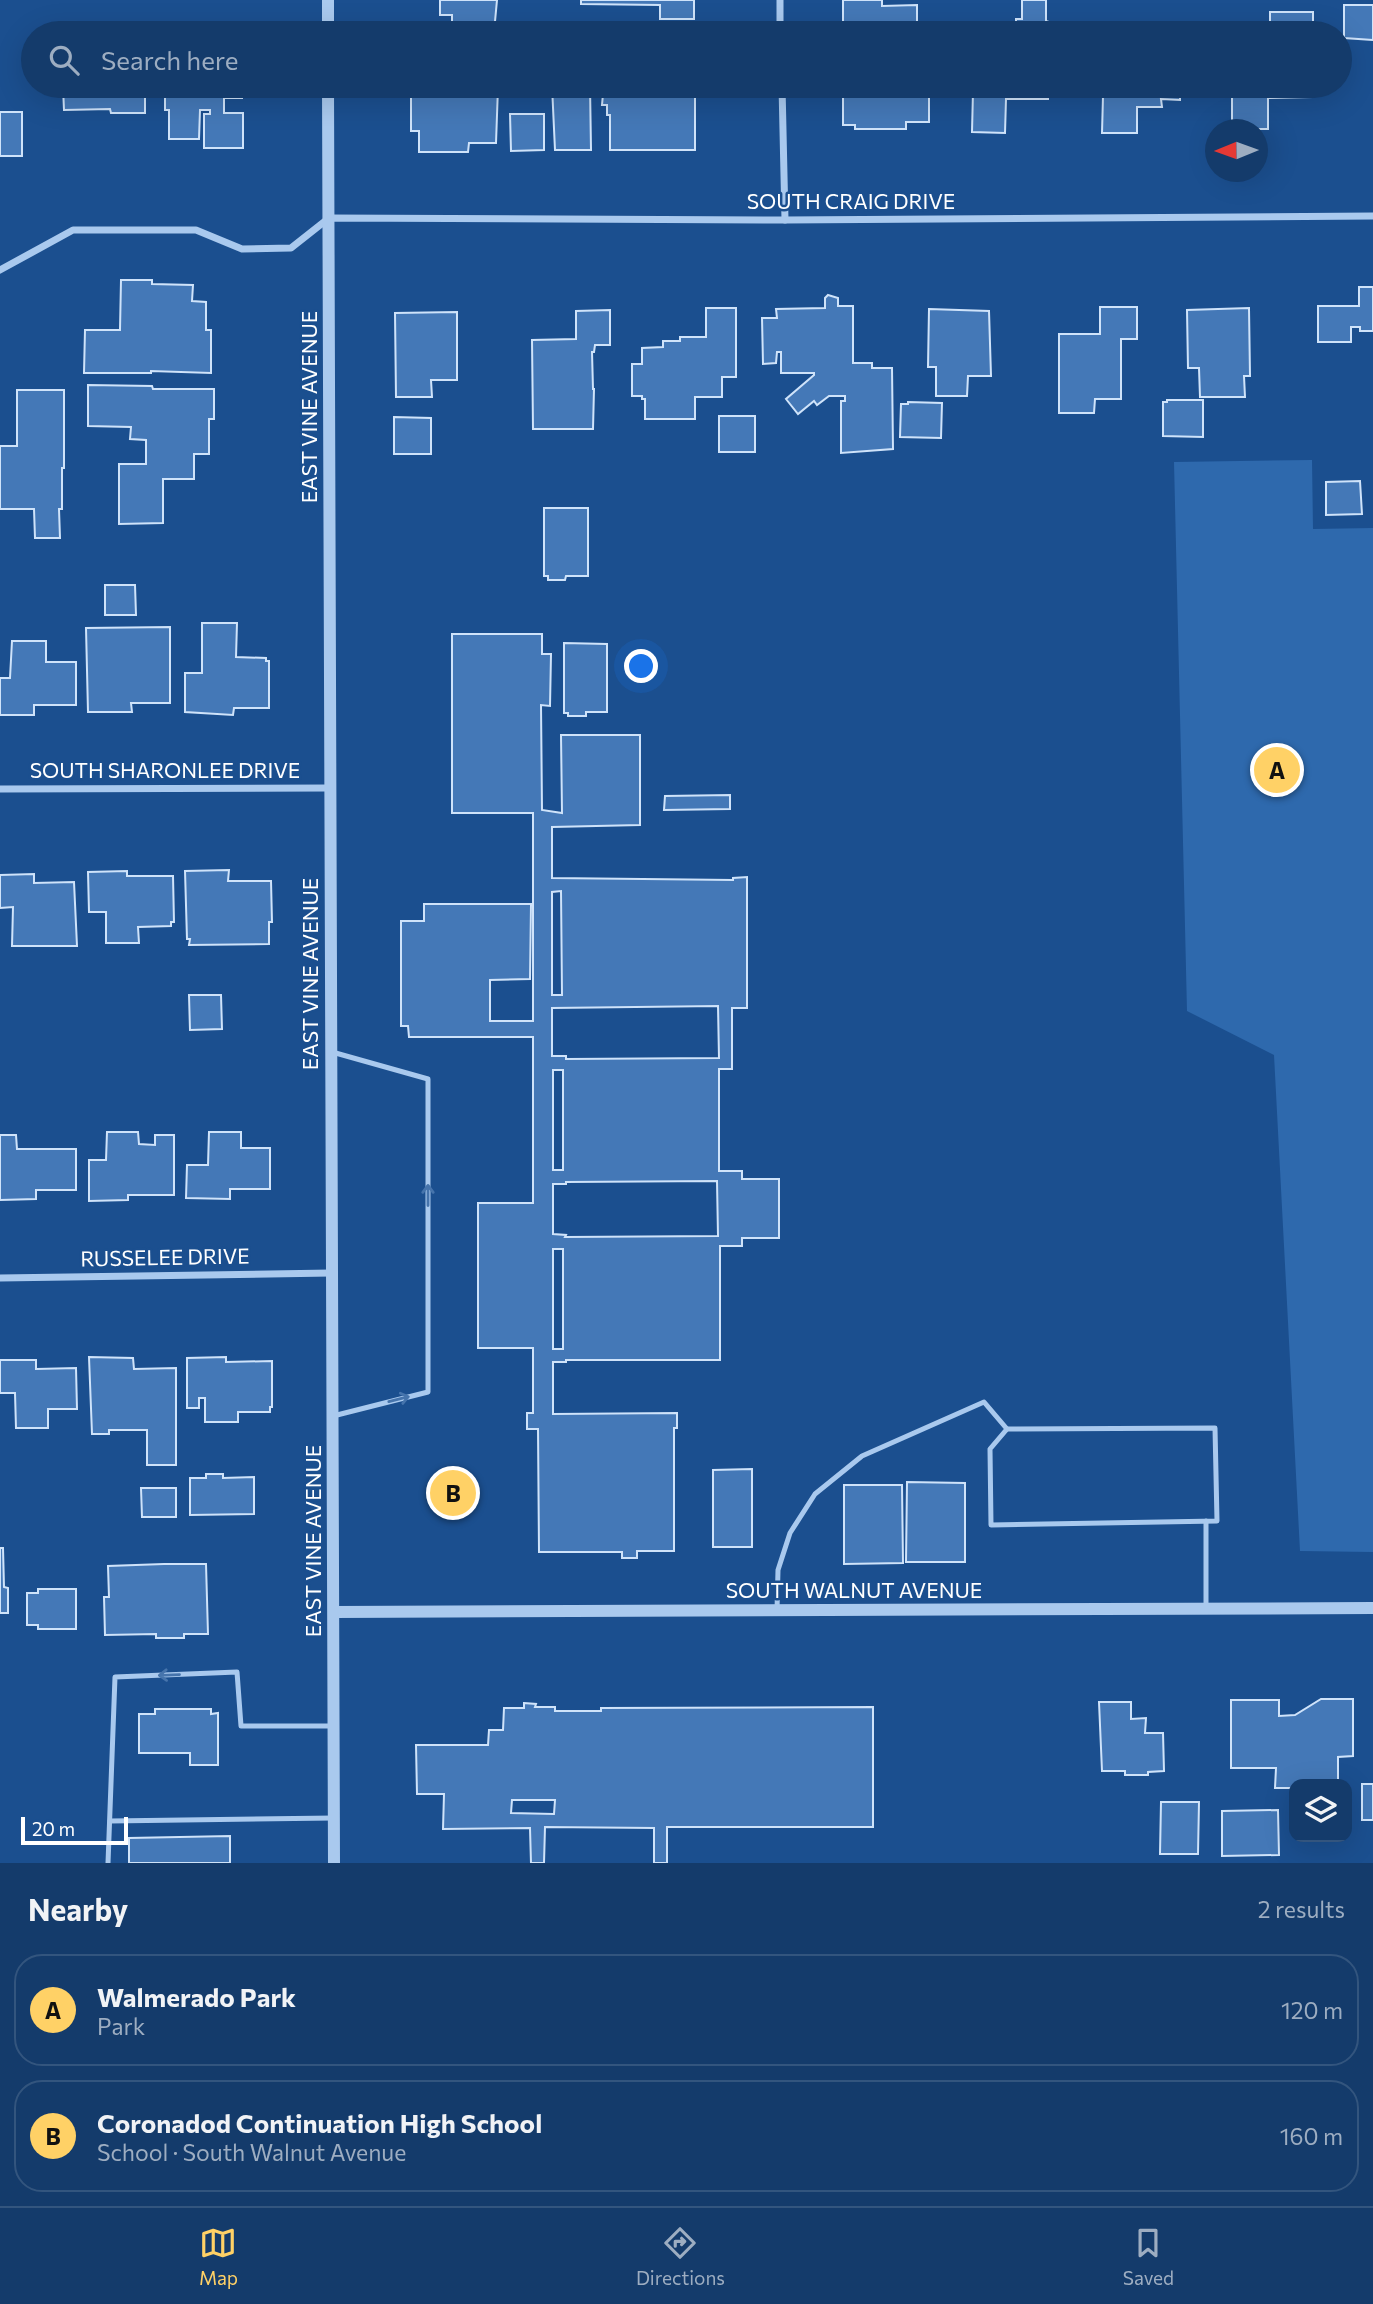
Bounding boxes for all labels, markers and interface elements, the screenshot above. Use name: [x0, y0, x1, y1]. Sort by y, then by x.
search box: [21, 21, 1352, 98]
icon: search: [45, 41, 83, 79]
text: Search here: [101, 44, 239, 75]
north arrow: [1205, 119, 1268, 182]
street label: SOUTH CRAIG DRIVE: [747, 188, 955, 213]
street label: EAST VINE AVENUE: [296, 311, 321, 503]
your location: [624, 649, 658, 683]
pin: A: [1254, 744, 1300, 796]
street label: SOUTH SHARONLEE DRIVE: [30, 757, 300, 782]
street label: EAST VINE AVENUE: [297, 878, 322, 1070]
one-way arrow: [421, 1183, 435, 1206]
street label: RUSSELEE DRIVE: [80, 1243, 250, 1270]
one-way arrow: [387, 1392, 410, 1405]
street label: EAST VINE AVENUE: [300, 1445, 325, 1637]
pin: B: [430, 1467, 476, 1519]
street label: SOUTH WALNUT AVENUE: [726, 1577, 982, 1602]
one-way arrow: [158, 1668, 181, 1681]
map controls: [1289, 1779, 1352, 1842]
button: layers: [1289, 1779, 1352, 1842]
scale bar: [21, 1814, 128, 1846]
text: 20 m: [32, 1817, 75, 1840]
text: Nearby: [28, 1890, 128, 1927]
text: 2 results: [1258, 1895, 1345, 1923]
text: Walmerado Park: [97, 1981, 296, 2012]
text: A: [45, 1996, 61, 2024]
text: 120 m: [1281, 1996, 1343, 2024]
text: Park: [97, 2012, 145, 2040]
text: Coronadod Continuation High School: [97, 2107, 542, 2138]
text: B: [45, 2122, 61, 2150]
text: 160 m: [1280, 2122, 1343, 2150]
text: School · South Walnut Avenue: [97, 2138, 406, 2166]
tab: Map: [199, 2224, 238, 2289]
tab: Directions: [636, 2224, 725, 2289]
tab: Saved: [1123, 2224, 1174, 2289]

